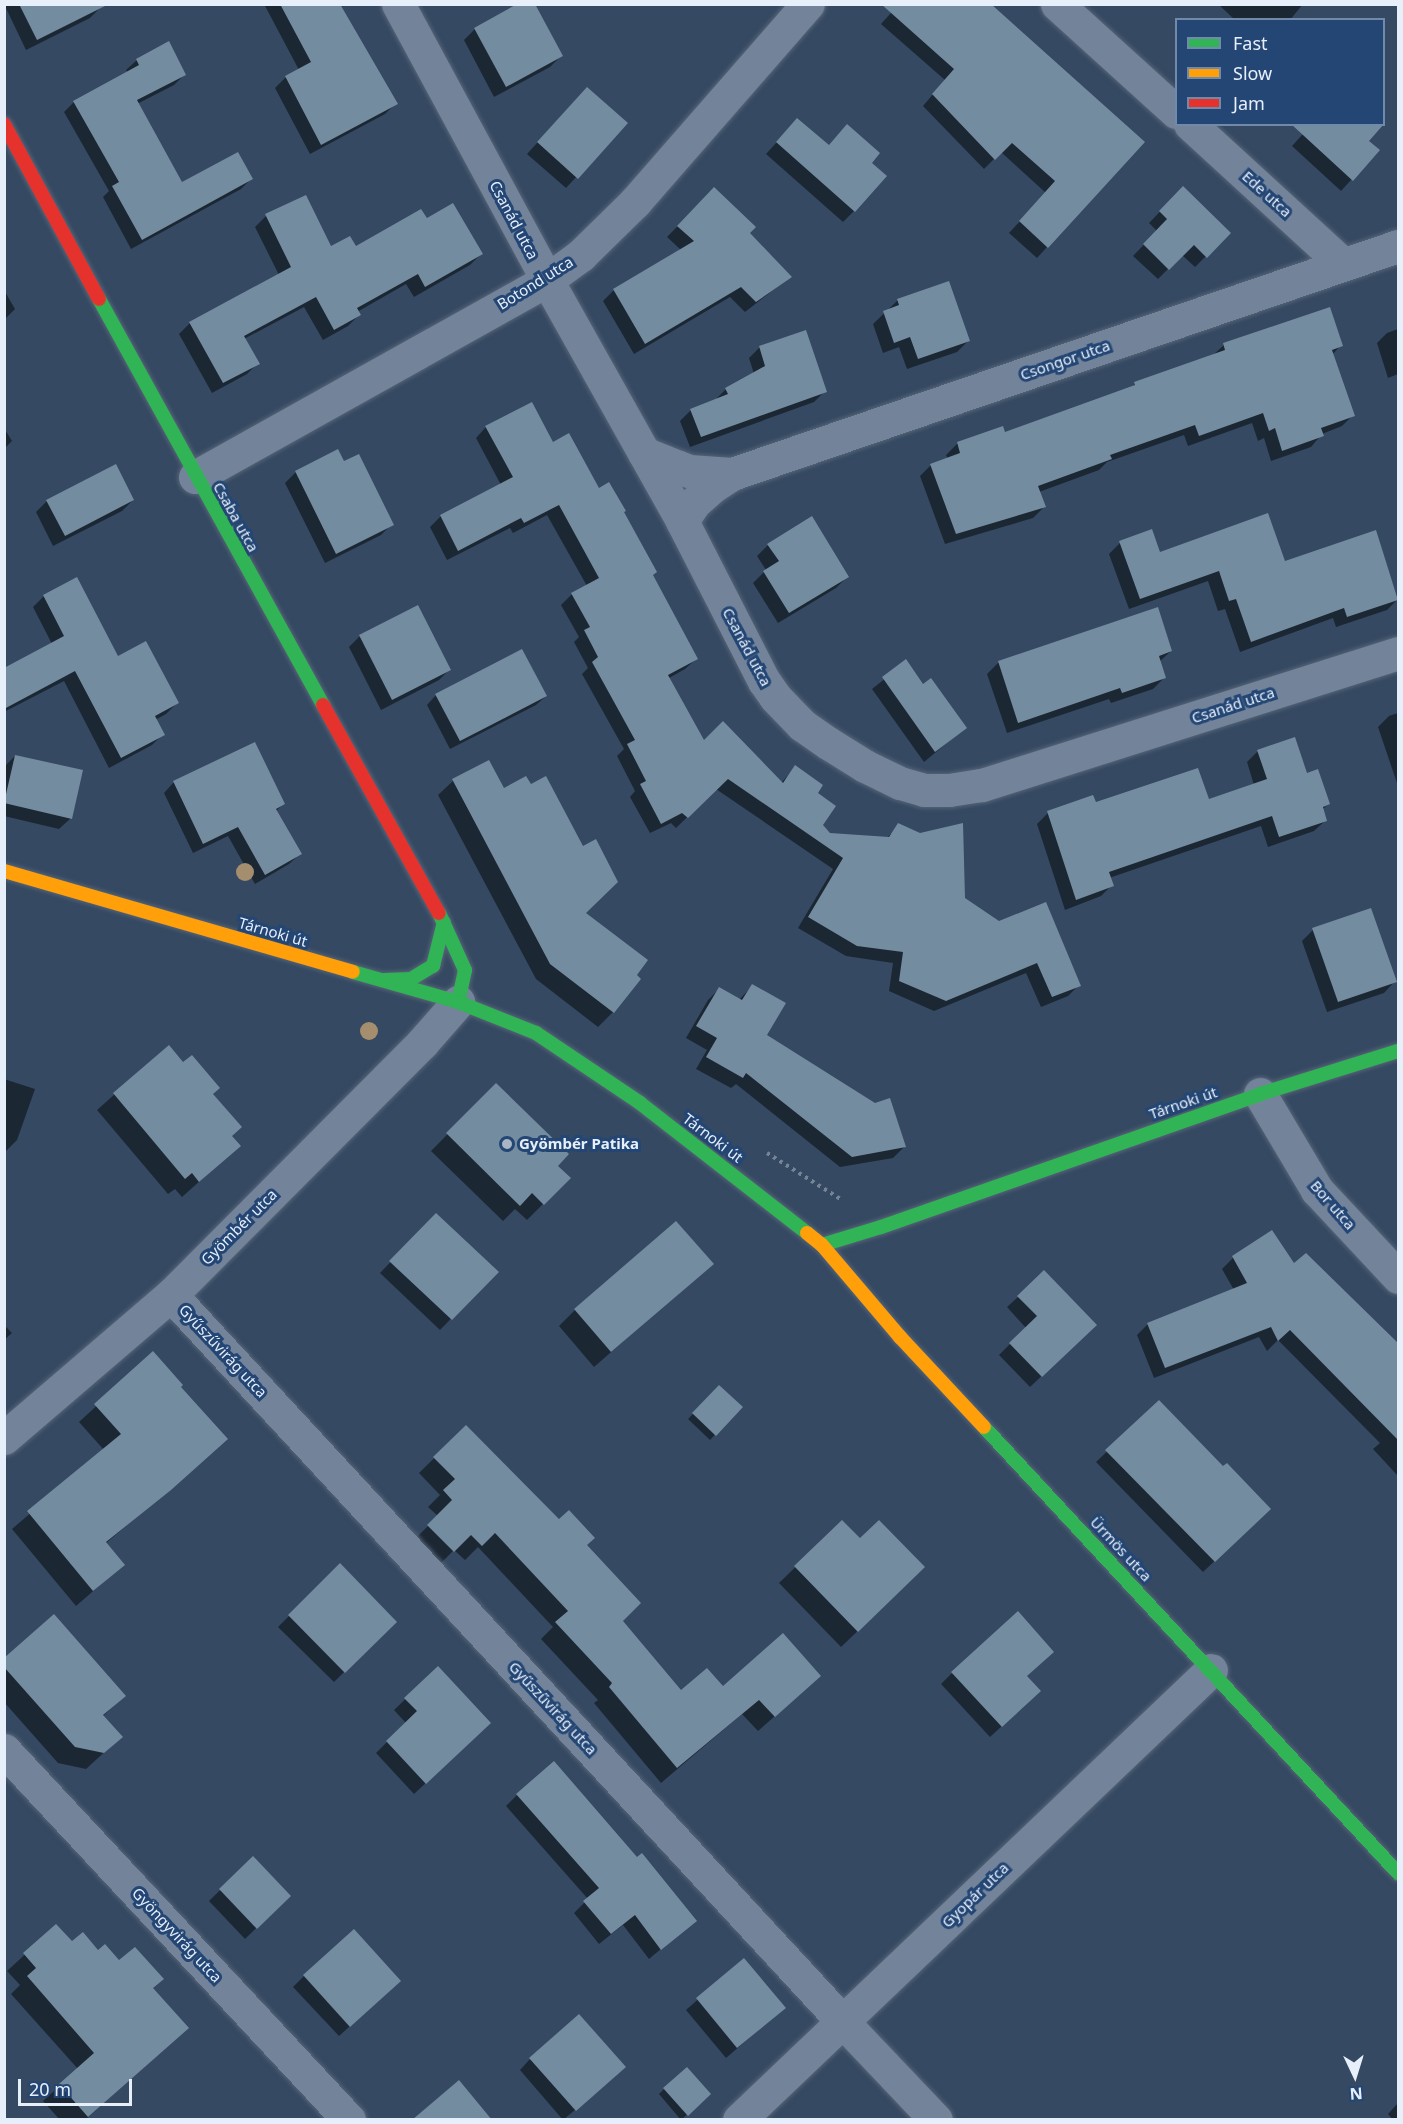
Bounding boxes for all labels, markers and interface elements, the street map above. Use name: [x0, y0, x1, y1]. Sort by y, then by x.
legend: [1175, 18, 1385, 126]
text: Fast: [1233, 31, 1268, 55]
text: Slow: [1233, 61, 1272, 85]
text: Jam: [1233, 91, 1265, 115]
street label: Ede utca: [1239, 167, 1295, 221]
street label: Csanád utca: [486, 178, 542, 262]
street label: Botond utca: [494, 253, 576, 313]
street label: Csongor utca: [1018, 336, 1112, 384]
street label: Csaba utca: [209, 479, 263, 555]
street label: Csanád utca: [719, 605, 775, 689]
street label: Csanád utca: [1189, 683, 1277, 727]
street label: Tárnoki út: [237, 914, 309, 950]
street label: Tárnoki út: [1147, 1083, 1219, 1123]
street label: Tárnoki út: [679, 1110, 747, 1166]
place label: Gyömbér Patika: [519, 1135, 639, 1153]
marker: Gyömbér Patika: [500, 1137, 514, 1151]
street label: Bor utca: [1307, 1177, 1359, 1233]
street label: Gyömbér utca: [197, 1185, 281, 1269]
street label: Gyűszűvirág utca: [175, 1301, 271, 1401]
street label: Ürmös utca: [1087, 1513, 1155, 1585]
street label: Gyűszűvirág utca: [505, 1658, 601, 1758]
street label: Gyopár utca: [938, 1859, 1012, 1931]
street label: Gyöngyvirág utca: [128, 1884, 226, 1986]
north arrow: [1325, 2046, 1385, 2106]
scale bar: [21, 2067, 135, 2105]
text: 20 m: [29, 2077, 71, 2101]
text: N: [1349, 2083, 1364, 2105]

